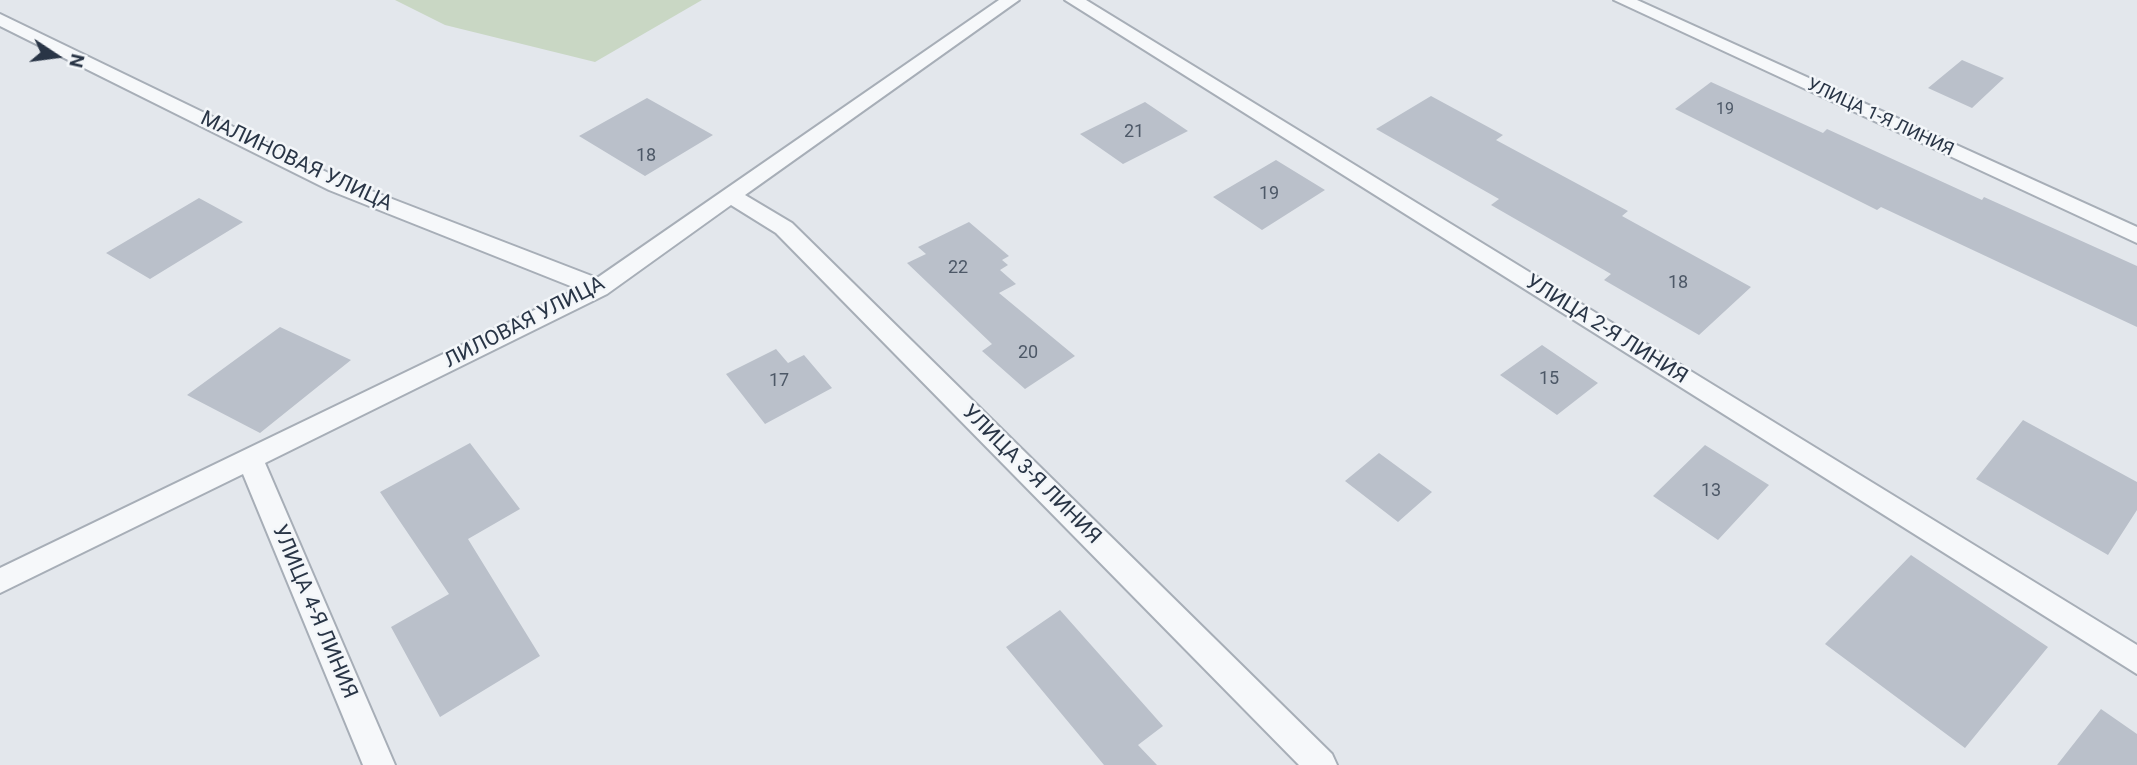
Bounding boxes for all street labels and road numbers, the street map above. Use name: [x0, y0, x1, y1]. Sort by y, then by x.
street label: УЛИЦА 1-Я ЛИНИЯ: [1803, 74, 1957, 162]
street label: МАЛИНОВАЯ УЛИЦА: [196, 106, 396, 218]
street label: УЛИЦА 2-Я ЛИНИЯ: [1520, 270, 1692, 390]
street label: ЛИЛОВАЯ УЛИЦА: [441, 272, 609, 374]
street label: УЛИЦА 3-Я ЛИНИЯ: [956, 400, 1106, 550]
street label: УЛИЦА 4-Я ЛИНИЯ: [266, 521, 362, 703]

